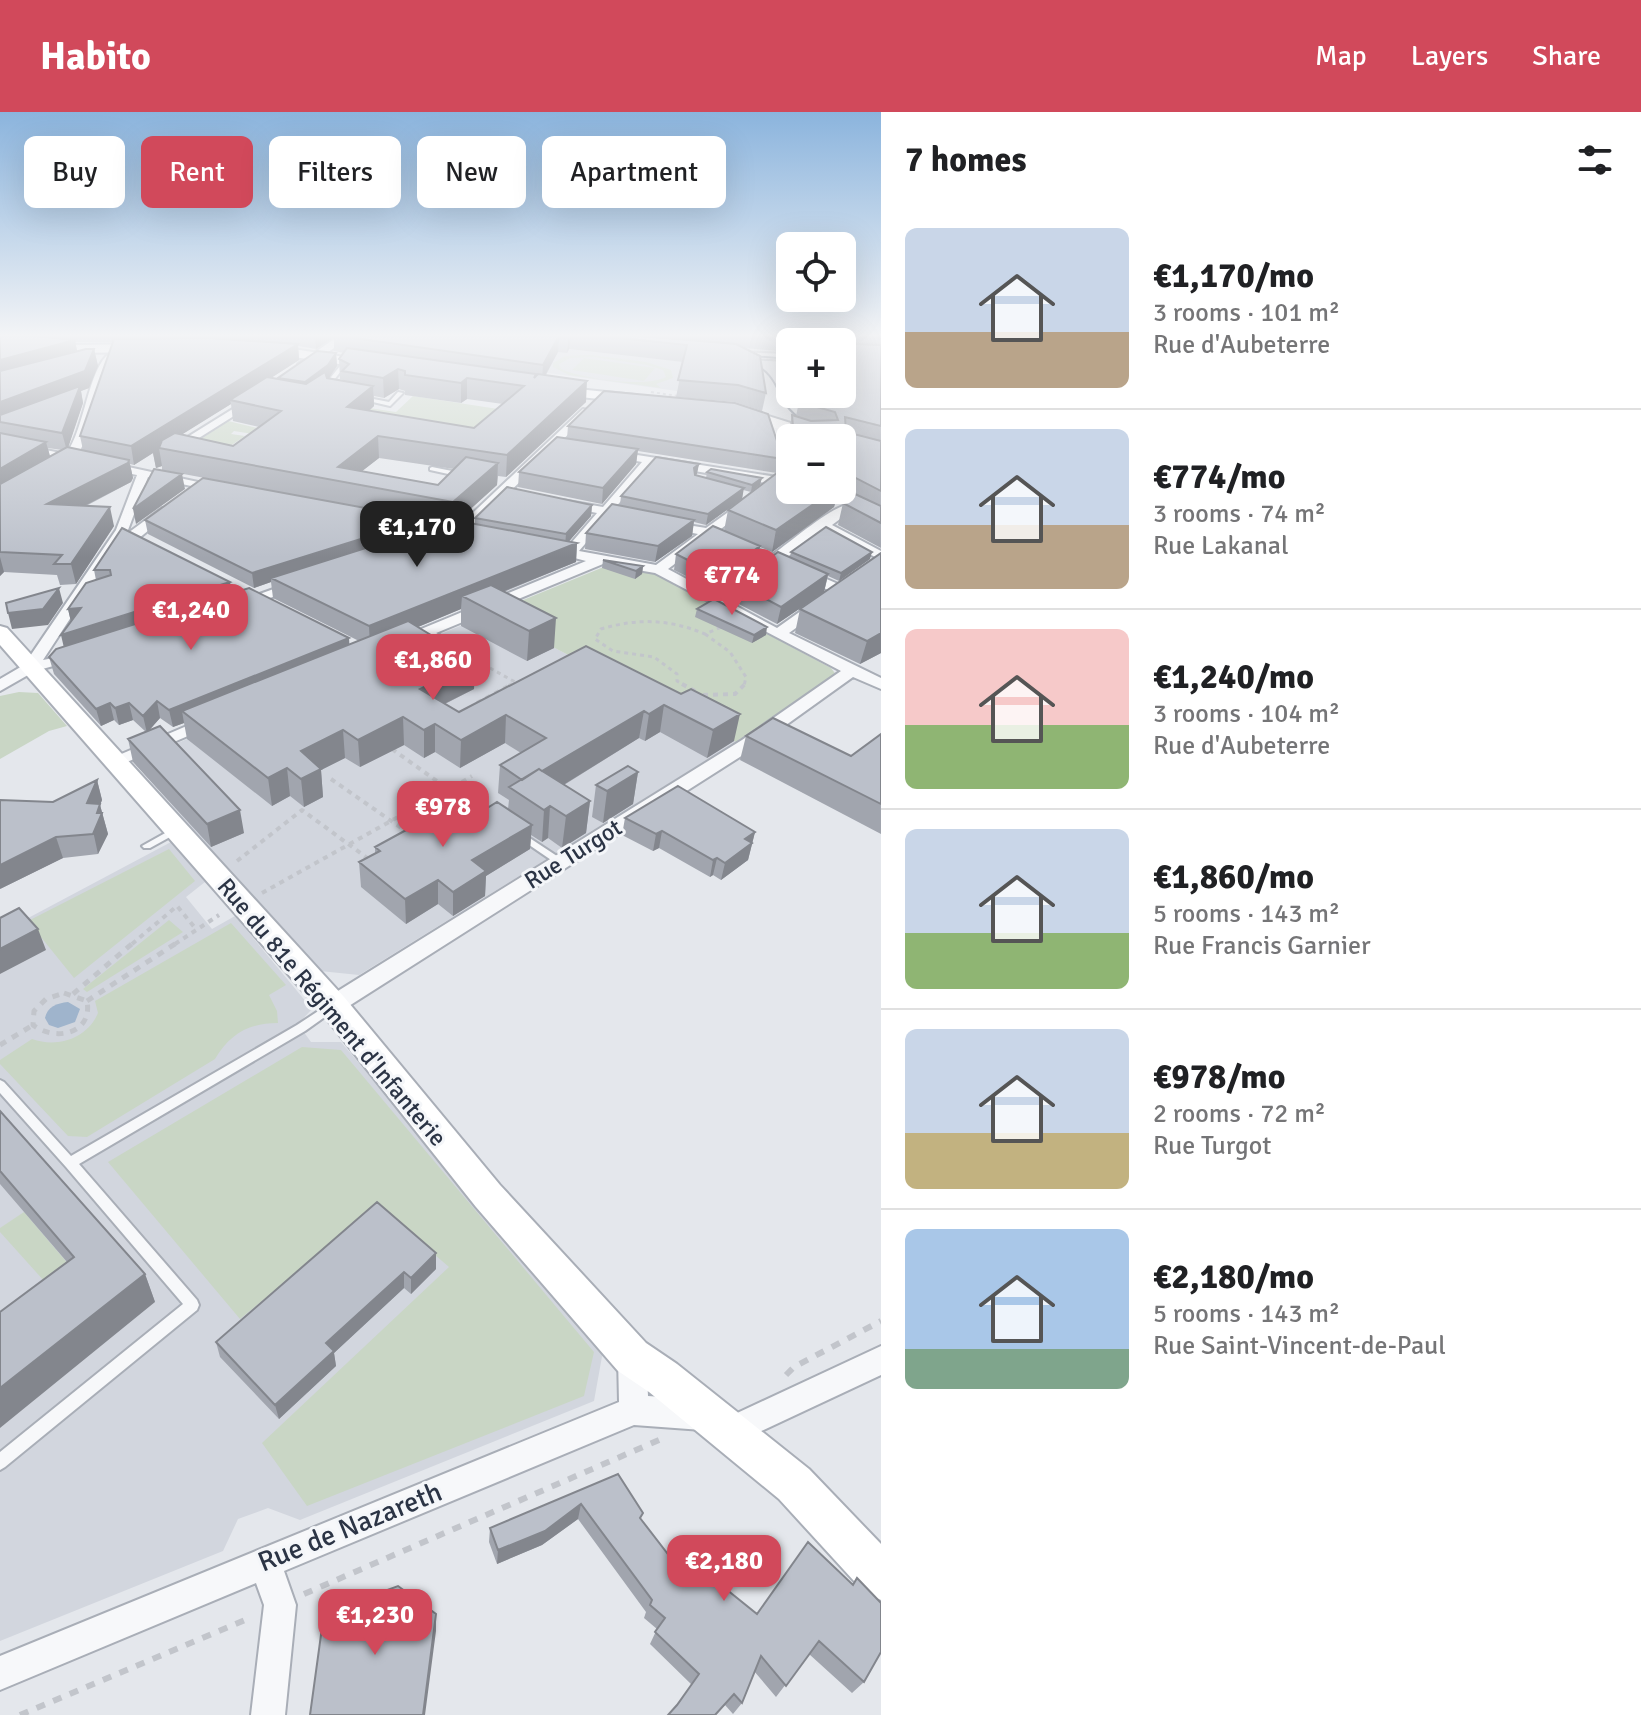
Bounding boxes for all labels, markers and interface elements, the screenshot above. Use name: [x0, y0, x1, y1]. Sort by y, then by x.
text: Habito: [40, 33, 151, 80]
text: Map: [1315, 39, 1367, 73]
text: Layers: [1411, 39, 1488, 73]
text: Share: [1532, 39, 1601, 73]
chip: Buy: [24, 136, 125, 208]
chip: Rent: [141, 136, 253, 208]
chip: Filters: [269, 136, 401, 208]
chip: New: [417, 136, 526, 208]
chip: Apartment: [542, 136, 726, 208]
icon: filters: [1573, 138, 1617, 182]
text: 7 homes: [905, 139, 1026, 181]
map controls: [776, 232, 856, 504]
button: locate: [776, 232, 856, 312]
text: €1,170/mo: [1153, 255, 1314, 297]
icon: home: [969, 260, 1065, 356]
text: 3 rooms · 101 m²: [1153, 297, 1340, 329]
button: +: [776, 328, 856, 408]
text: Rue d'Aubeterre: [1153, 329, 1330, 361]
button: −: [776, 424, 856, 504]
text: €774/mo: [1153, 456, 1286, 498]
icon: home: [969, 461, 1065, 557]
text: 3 rooms · 74 m²: [1153, 498, 1326, 530]
pin: €1,170: [352, 501, 482, 569]
text: €1,170: [378, 511, 456, 543]
text: Rue Lakanal: [1153, 530, 1289, 562]
pin: €774: [685, 549, 779, 617]
text: €774: [704, 559, 760, 591]
pin: €1,240: [126, 584, 256, 652]
text: €1,240: [152, 594, 230, 626]
pin: €1,860: [368, 634, 498, 702]
text: €1,860: [394, 644, 472, 676]
text: €1,240/mo: [1153, 656, 1314, 698]
icon: home: [969, 661, 1065, 757]
text: 3 rooms · 104 m²: [1153, 698, 1340, 730]
text: Rue d'Aubeterre: [1153, 730, 1330, 762]
pin: €978: [396, 781, 490, 849]
text: €978: [415, 791, 471, 823]
street label: Rue Turgot: [519, 812, 627, 896]
text: €1,860/mo: [1153, 856, 1314, 898]
icon: home: [969, 861, 1065, 957]
street label: Rue du 81e Régiment d'Infanterie: [211, 872, 453, 1152]
text: 5 rooms · 143 m²: [1153, 898, 1340, 930]
text: Rue Francis Garnier: [1153, 930, 1371, 962]
text: €978/mo: [1153, 1056, 1286, 1098]
icon: home: [969, 1061, 1065, 1157]
text: 2 rooms · 72 m²: [1153, 1098, 1326, 1130]
text: Rue Turgot: [1153, 1130, 1271, 1162]
text: €2,180/mo: [1153, 1256, 1314, 1298]
icon: home: [969, 1261, 1065, 1357]
text: 5 rooms · 143 m²: [1153, 1298, 1340, 1330]
text: Rue Saint-Vincent-de-Paul: [1153, 1330, 1446, 1362]
street label: Rue de Nazareth: [253, 1475, 447, 1579]
pin: €2,180: [659, 1535, 789, 1603]
text: €2,180: [685, 1545, 763, 1577]
pin: €1,230: [310, 1589, 440, 1657]
text: €1,230: [336, 1599, 414, 1631]

